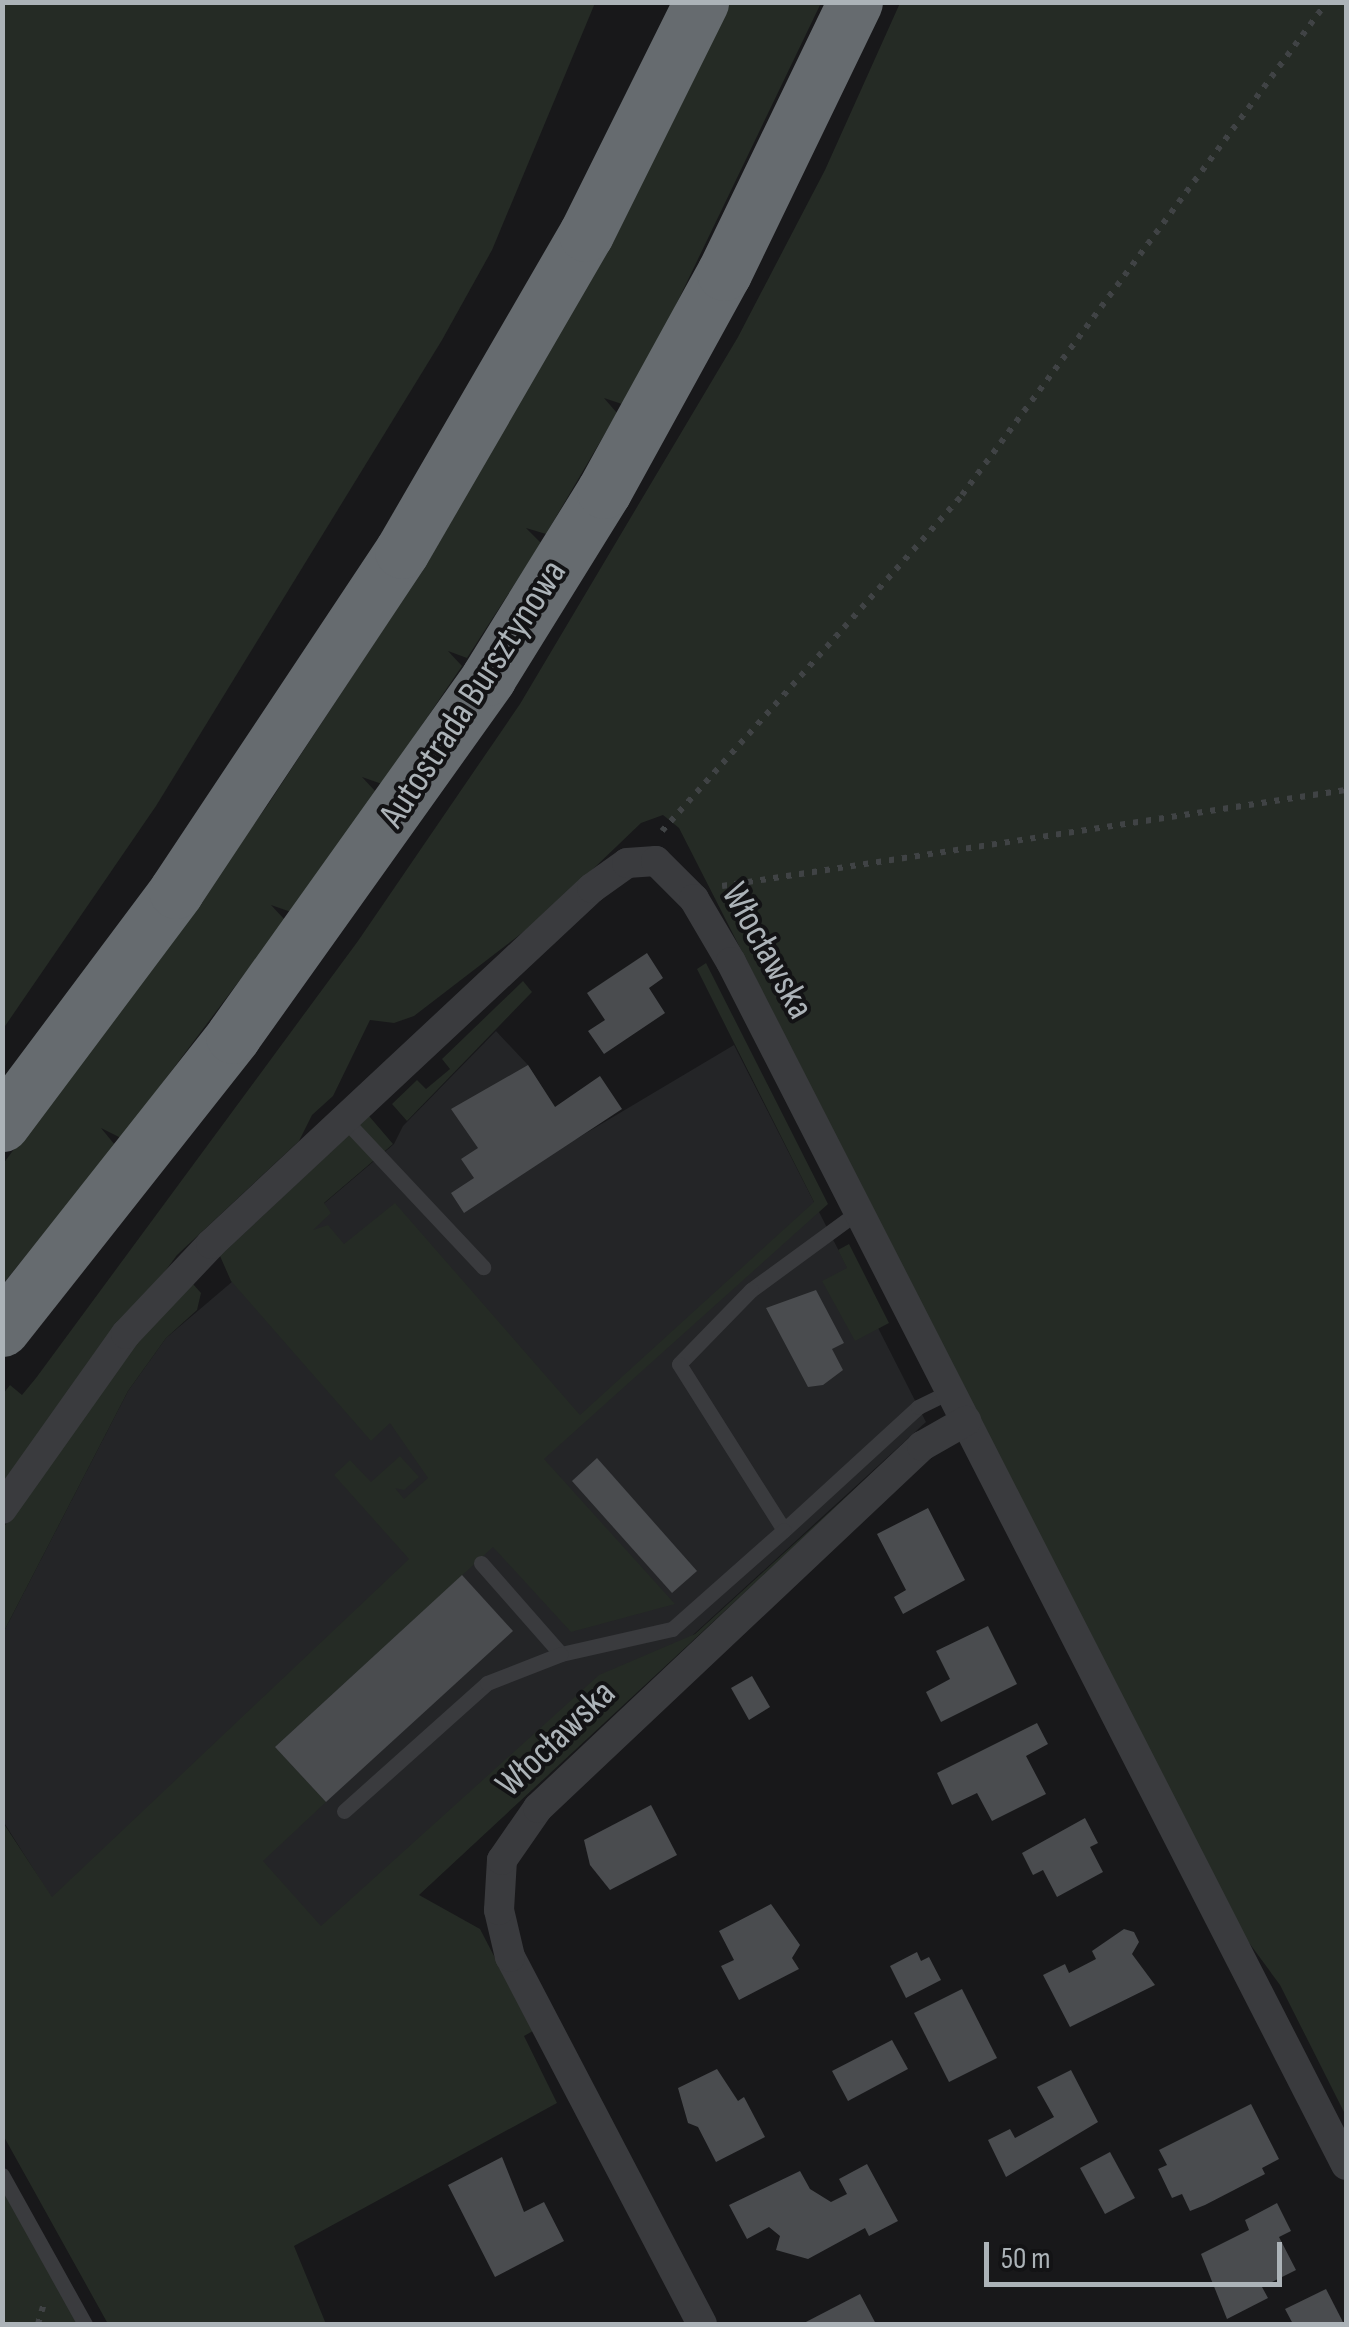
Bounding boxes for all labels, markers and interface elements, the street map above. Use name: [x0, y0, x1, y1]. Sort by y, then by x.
street label: Autostrada Bursztynowa: [370, 552, 576, 836]
street label: Włocławska: [711, 875, 823, 1027]
street label: Włocławska: [487, 1671, 625, 1807]
scale bar: [989, 2222, 1286, 2284]
text: 50 m: [1001, 2241, 1050, 2277]

